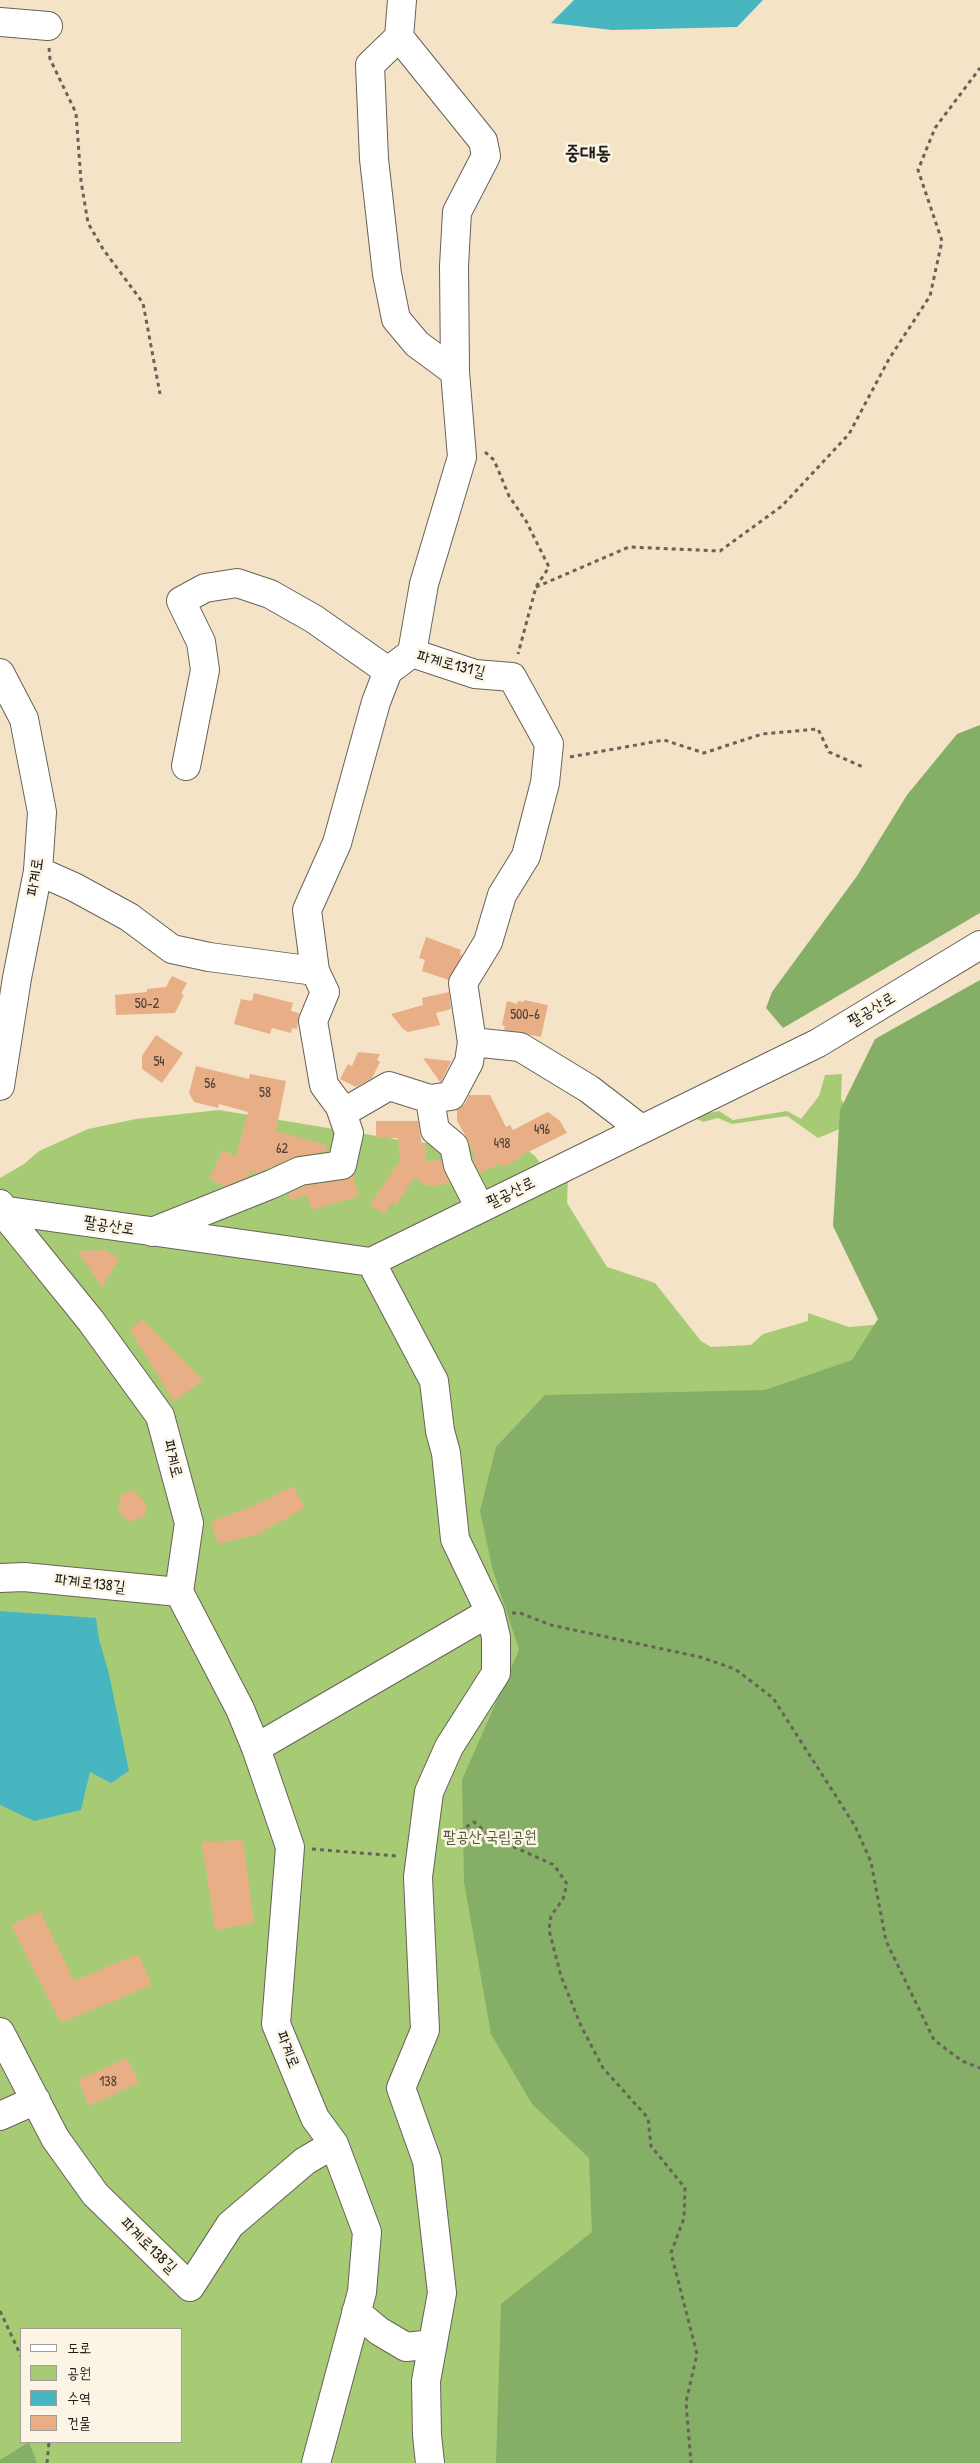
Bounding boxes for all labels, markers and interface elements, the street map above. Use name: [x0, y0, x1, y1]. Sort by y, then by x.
district label: 중대동: [565, 143, 611, 165]
street label: 파계로131길: [415, 647, 487, 683]
street label: 파계로: [24, 857, 48, 897]
street label: 팔공산로: [845, 989, 899, 1031]
house number: 50-2: [135, 996, 159, 1012]
house number: 500-6: [510, 1007, 540, 1023]
house number: 54: [153, 1054, 165, 1070]
house number: 56: [204, 1076, 216, 1092]
house number: 58: [259, 1085, 271, 1101]
house number: 496: [534, 1122, 550, 1138]
house number: 498: [494, 1136, 510, 1152]
house number: 62: [276, 1141, 288, 1157]
street label: 팔공산로: [484, 1173, 538, 1213]
street label: 팔공산로: [82, 1212, 136, 1240]
street label: 파계로: [158, 1438, 186, 1480]
street label: 파계로138길: [53, 1571, 127, 1597]
park label: 팔공산 국립공원: [443, 1828, 537, 1848]
street label: 파계로: [271, 2028, 303, 2072]
house number: 138: [99, 2074, 117, 2090]
street label: 파계로138길: [116, 2214, 180, 2278]
legend: [20, 2328, 182, 2443]
text: 도로: [67, 2337, 91, 2358]
text: 공원: [67, 2362, 91, 2383]
text: 수역: [67, 2387, 91, 2408]
text: 건물: [67, 2412, 91, 2433]

